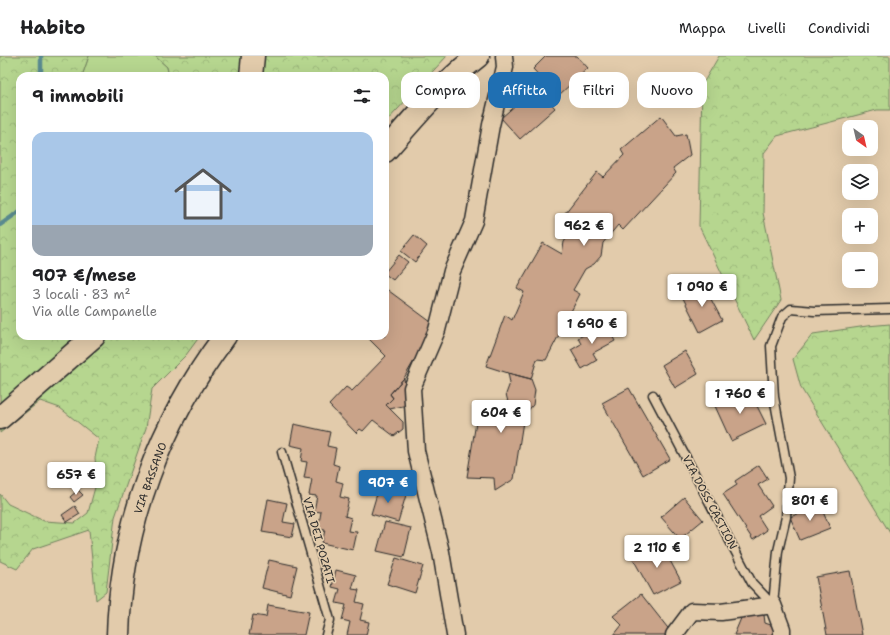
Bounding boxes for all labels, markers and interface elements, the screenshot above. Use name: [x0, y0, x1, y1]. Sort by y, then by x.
text: Habito: [20, 15, 85, 40]
text: Mappa: [679, 19, 726, 37]
text: Livelli: [748, 19, 786, 37]
text: Condividi: [808, 19, 870, 37]
chip: Compra: [401, 72, 480, 108]
chip: Affitta: [488, 72, 561, 108]
chip: Filtri: [569, 72, 629, 108]
chip: Nuovo: [637, 72, 707, 108]
text: 9 immobili: [32, 85, 124, 107]
icon: filters: [351, 85, 373, 107]
north arrow: [842, 120, 878, 156]
map controls: [842, 120, 878, 288]
icon: home: [167, 158, 239, 230]
button: layers: [842, 164, 878, 200]
button: +: [842, 208, 878, 244]
pin: 962 €: [556, 213, 612, 247]
text: 962 €: [564, 217, 604, 234]
button: −: [842, 252, 878, 288]
text: 907 €/mese: [32, 264, 137, 286]
pin: 1 090 €: [665, 274, 739, 308]
text: 1 090 €: [676, 278, 728, 295]
text: 3 locali · 83 m²: [32, 286, 131, 303]
text: Via alle Campanelle: [32, 303, 157, 320]
pin: 1 690 €: [555, 311, 629, 345]
text: 1 690 €: [567, 315, 617, 332]
pin: 1 760 €: [703, 381, 777, 415]
text: 1 760 €: [714, 385, 766, 402]
pin: 604 €: [473, 400, 529, 434]
text: 604 €: [481, 404, 521, 421]
street label: VIA BASSANO: [131, 440, 170, 516]
street label: VIA DOSS CASTION: [678, 452, 741, 552]
pin: 657 €: [48, 462, 104, 496]
text: 657 €: [56, 466, 96, 483]
pin: 907 €: [360, 470, 416, 504]
text: 907 €: [368, 474, 408, 491]
pin: 801 €: [782, 488, 838, 522]
text: 801 €: [791, 492, 829, 509]
street label: VIA DEI POZATI: [299, 495, 338, 585]
pin: 2 110 €: [620, 535, 694, 569]
text: 2 110 €: [633, 539, 681, 556]

